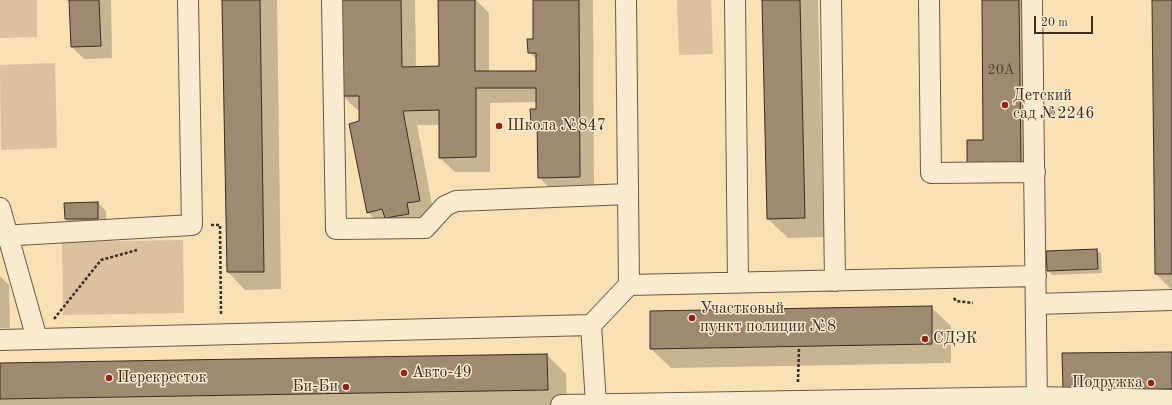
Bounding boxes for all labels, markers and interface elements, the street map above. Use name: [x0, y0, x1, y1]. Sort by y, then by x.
scale bar: [1036, 8, 1095, 34]
text: 20 m: [1041, 17, 1068, 29]
house number: 20А: [988, 62, 1014, 78]
place label: Детский сад №2246: [1013, 86, 1094, 124]
marker: Детский сад №2246: [1000, 100, 1010, 110]
place label: Школа №847: [507, 116, 606, 136]
marker: Школа №847: [494, 121, 504, 131]
place label: Участковый пункт полиции №8: [700, 299, 836, 337]
marker: Участковый пункт полиции №8: [687, 313, 697, 323]
place label: СДЭК: [933, 329, 977, 349]
marker: СДЭК: [920, 334, 930, 344]
place label: Авто-49: [412, 363, 472, 383]
place label: Перекресток: [117, 368, 207, 388]
marker: Авто-49: [399, 368, 409, 378]
marker: Перекресток: [104, 373, 114, 383]
place label: Подружка: [1072, 373, 1143, 393]
place label: Би-Би: [292, 377, 338, 397]
marker: Подружка: [1146, 378, 1156, 388]
marker: Би-Би: [341, 382, 351, 392]

